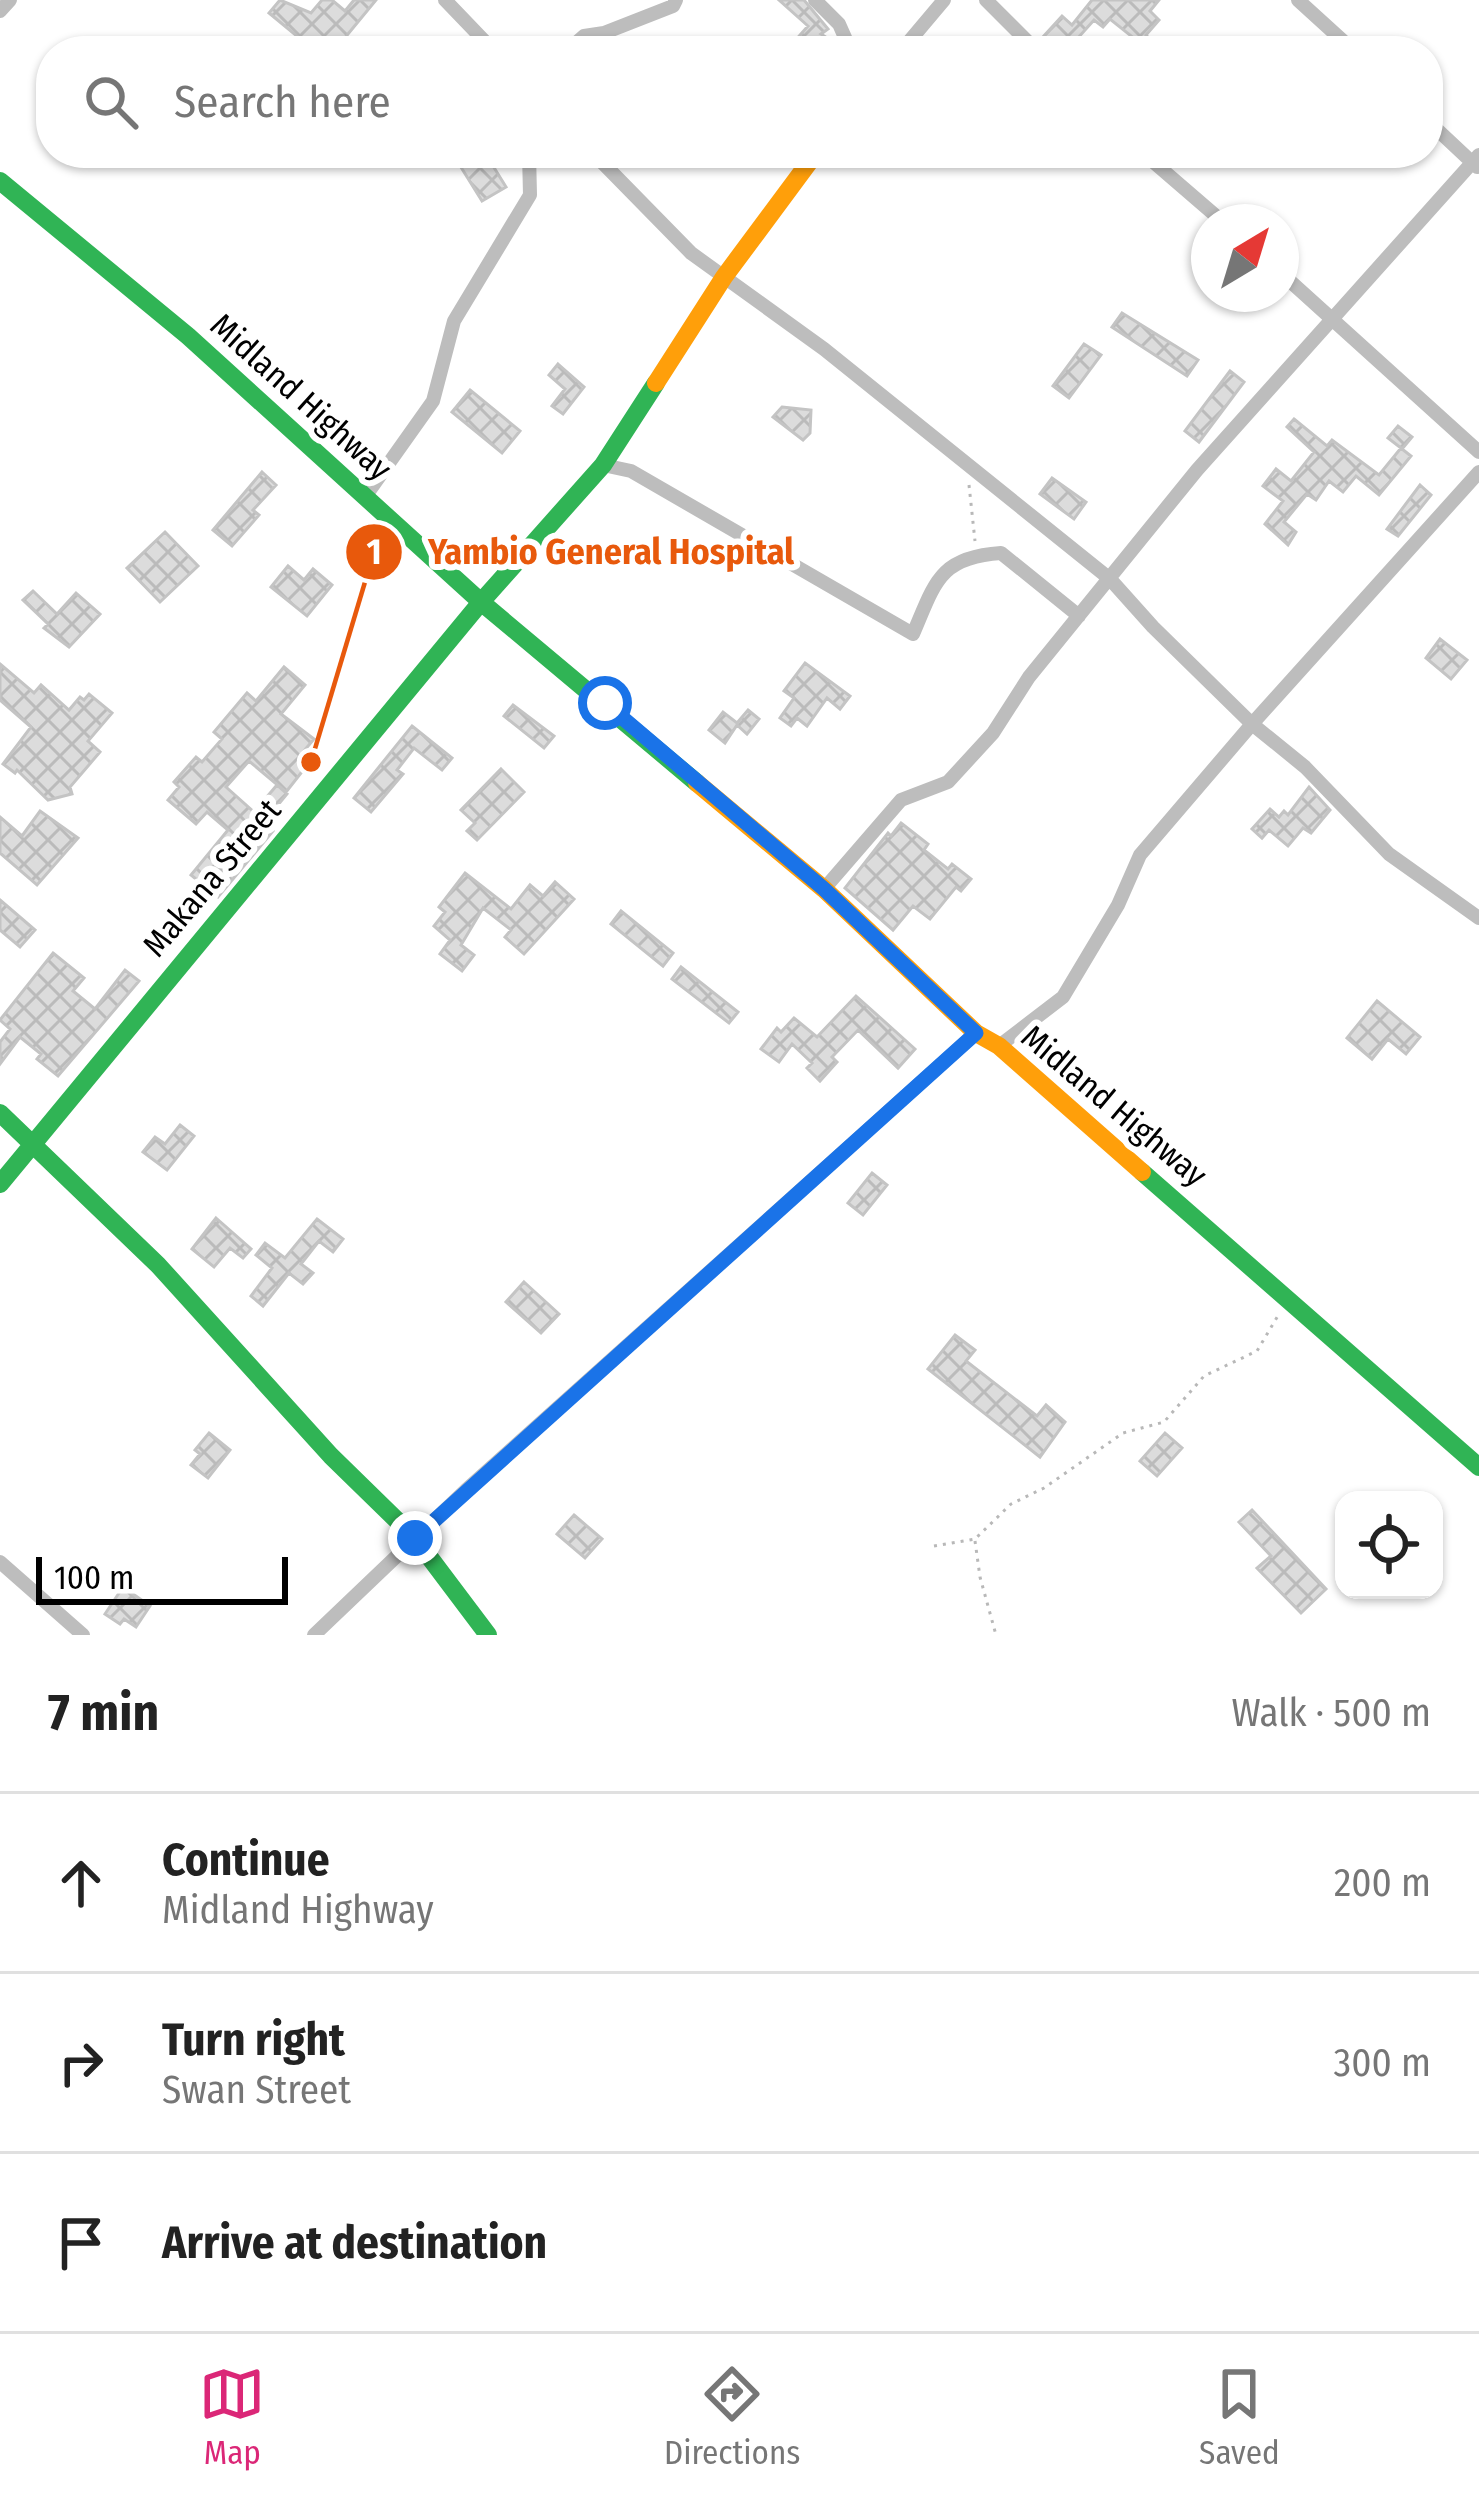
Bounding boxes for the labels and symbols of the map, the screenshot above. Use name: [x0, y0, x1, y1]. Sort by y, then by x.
north arrow: [1191, 204, 1299, 312]
street label: Midland Highway: [202, 305, 400, 489]
callout: Yambio General Hospital: [344, 516, 818, 588]
text: 1: [366, 530, 382, 574]
text: Yambio General Hospital: [427, 530, 794, 574]
route start: [578, 676, 632, 730]
street label: Makana Street: [135, 791, 290, 965]
street label: Midland Highway: [1013, 1017, 1215, 1195]
route end: [388, 1511, 442, 1565]
scale bar: [36, 1551, 288, 1604]

